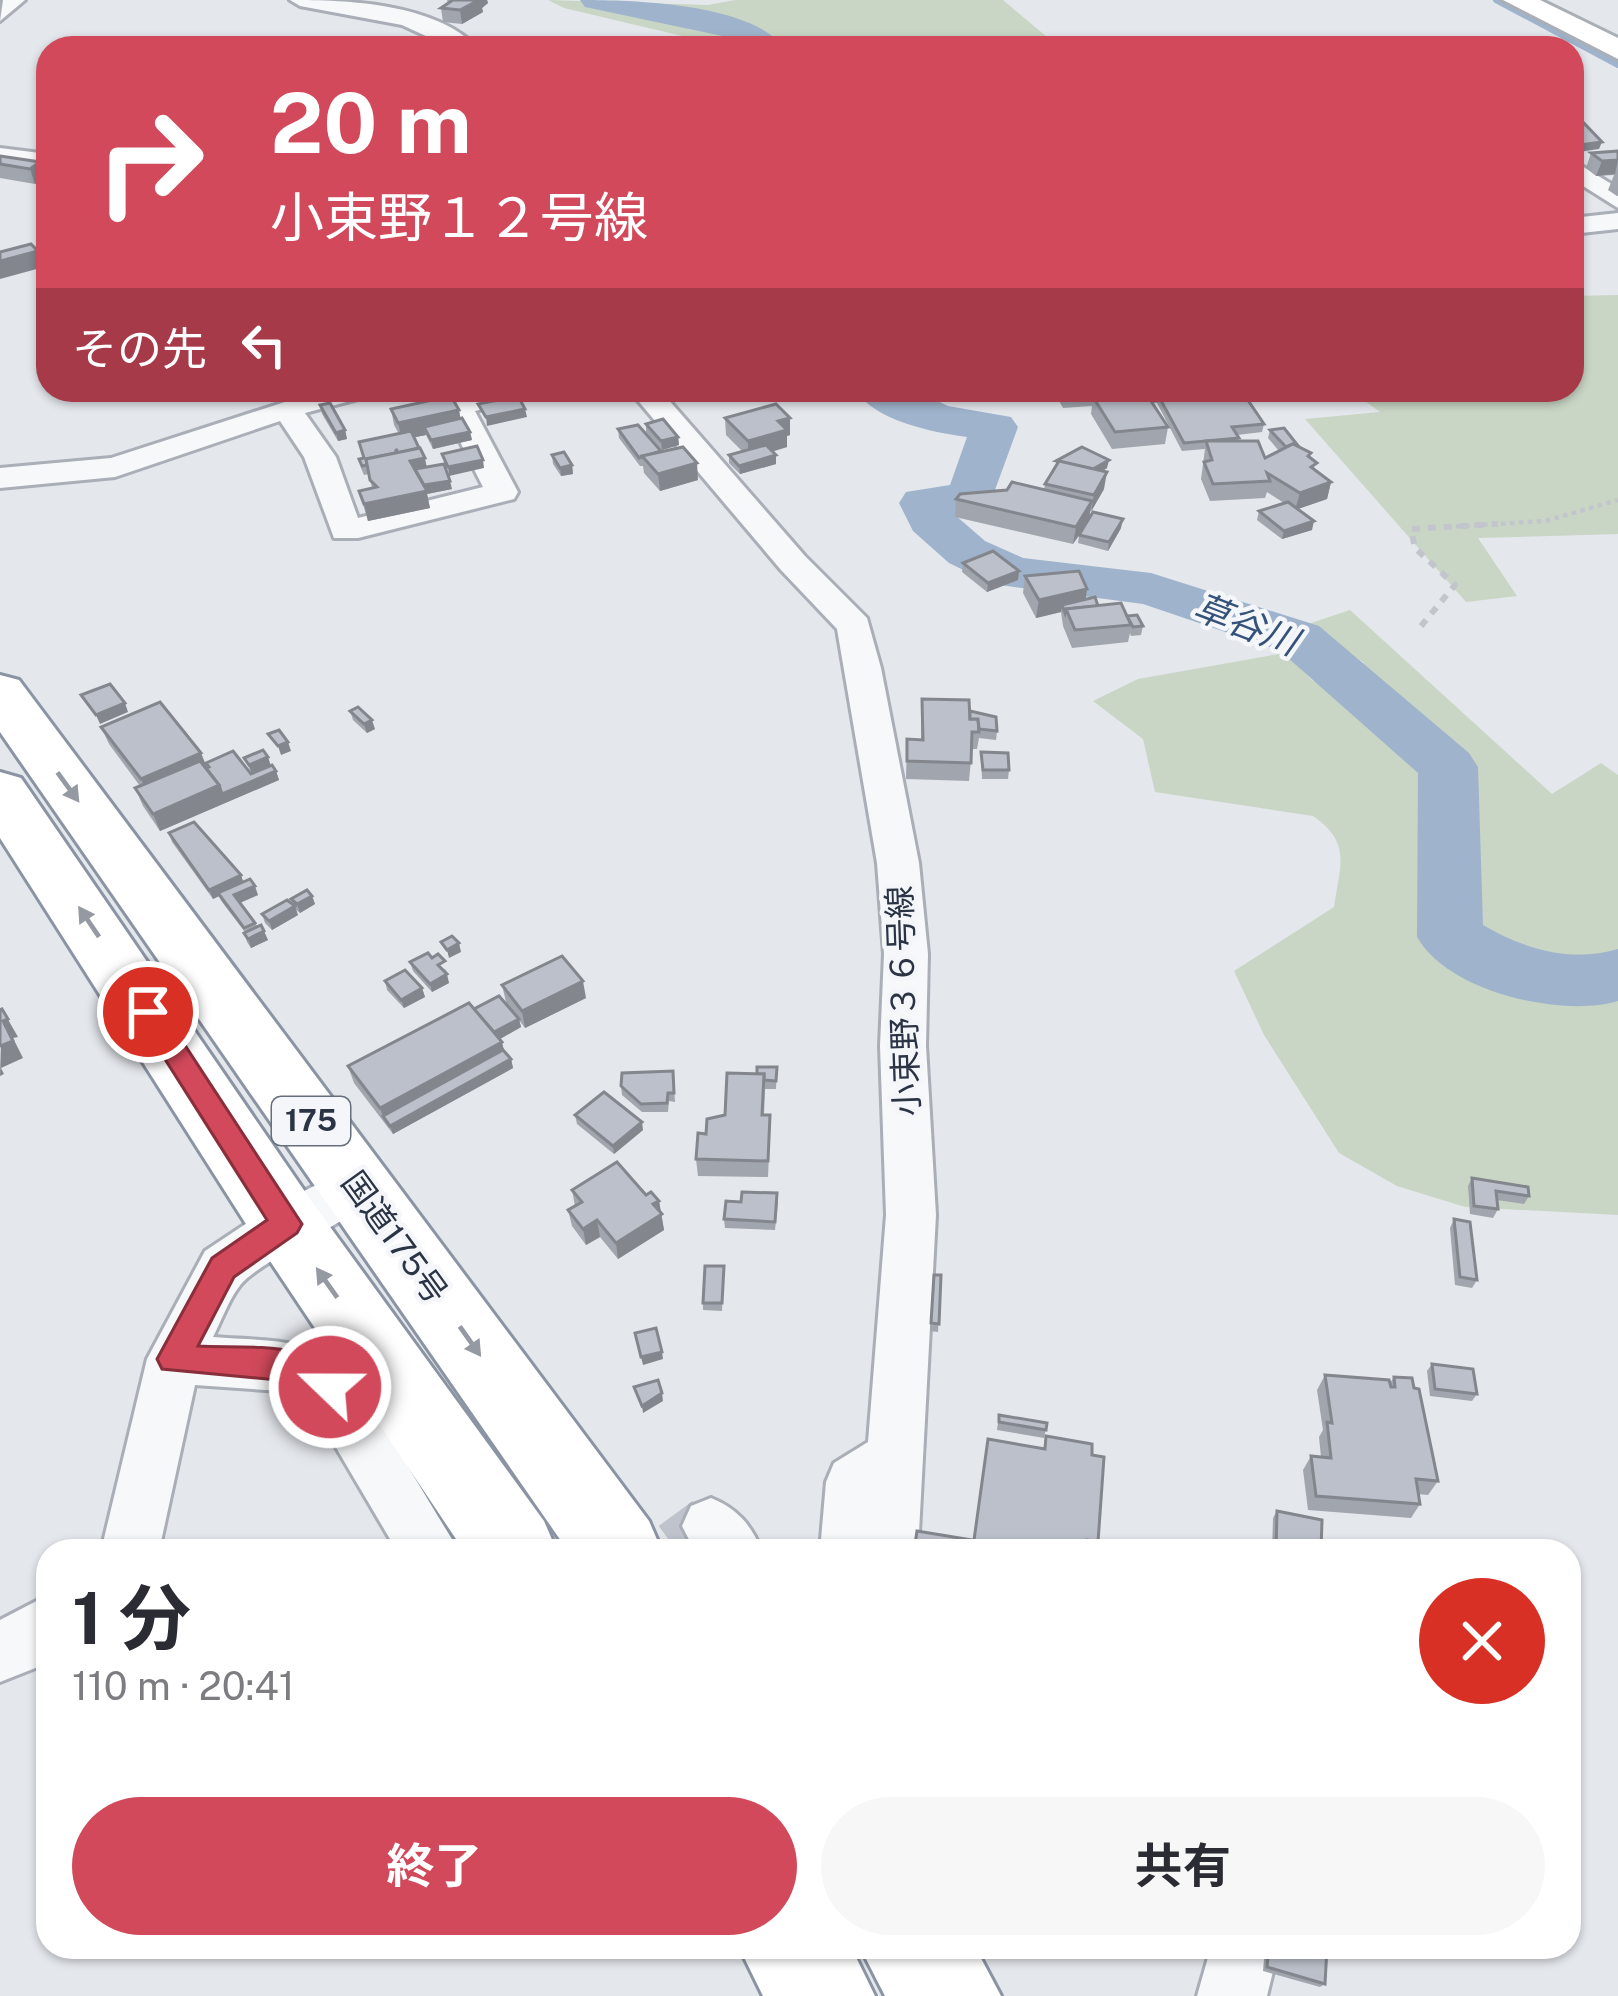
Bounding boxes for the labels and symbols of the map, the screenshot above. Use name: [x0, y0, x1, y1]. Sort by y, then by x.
water label: 草谷川: [1188, 585, 1308, 664]
one-way arrow: [56, 771, 79, 803]
street label: 小束野３６号線: [880, 885, 926, 1117]
one-way arrow: [78, 906, 101, 939]
pin: [97, 961, 199, 1063]
road number: 175: [272, 1097, 350, 1145]
street label: 国道175号: [335, 1164, 455, 1310]
one-way arrow: [316, 1266, 339, 1299]
position arrow: [267, 1324, 393, 1450]
one-way arrow: [457, 1325, 481, 1357]

